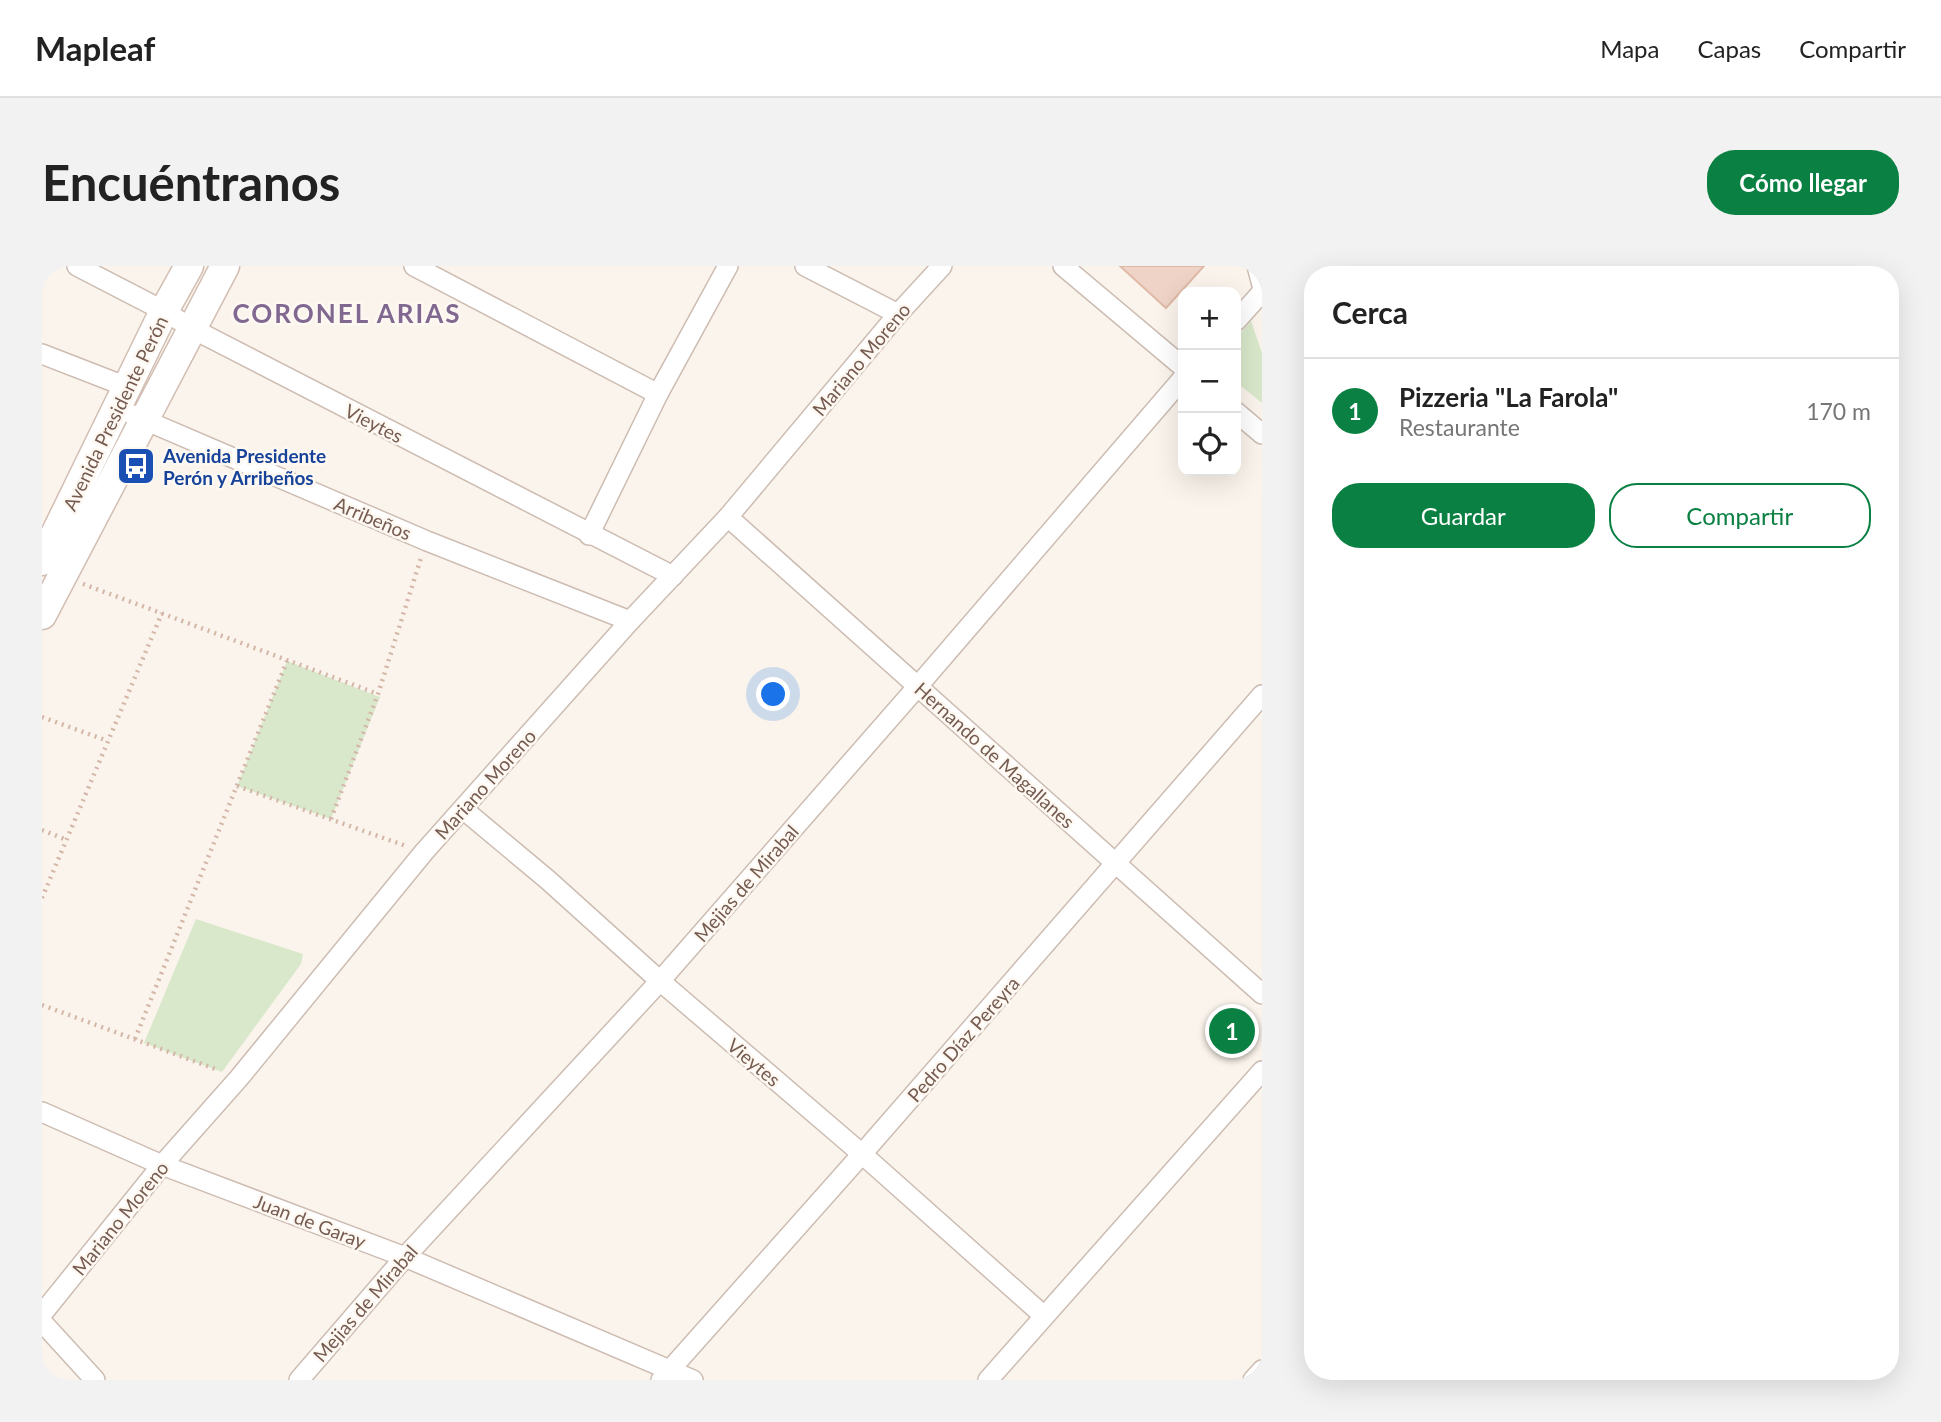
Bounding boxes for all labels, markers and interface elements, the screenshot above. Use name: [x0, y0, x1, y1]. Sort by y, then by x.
text: Mapleaf: [35, 28, 155, 68]
text: Mapa: [1600, 34, 1659, 63]
text: Capas: [1697, 34, 1761, 63]
text: Compartir: [1799, 34, 1906, 63]
button: Cómo llegar: [1707, 150, 1899, 215]
text: Encuéntranos: [42, 153, 340, 211]
map controls: [1178, 287, 1241, 476]
button: +: [1178, 287, 1241, 350]
text: Cerca: [1332, 294, 1408, 330]
district label: CORONEL ARIAS: [232, 297, 462, 329]
street label: Mariano Moreno: [807, 298, 915, 420]
street label: Avenida Presidente Perón: [58, 312, 172, 514]
button: −: [1178, 350, 1241, 413]
text: Pizzeria "La Farola": [1399, 381, 1618, 413]
text: 1: [1348, 397, 1362, 425]
text: 170 m: [1806, 397, 1871, 425]
street label: Vieytes: [341, 399, 407, 447]
button: locate: [1178, 413, 1241, 476]
text: Restaurante: [1399, 413, 1520, 441]
place label: Avenida Presidente Perón y Arribeños: [162, 444, 326, 489]
bus stop icon: Avenida Presidente Perón y Arribeños: [115, 445, 157, 487]
button: Guardar: [1332, 483, 1595, 548]
button: Compartir: [1609, 483, 1871, 548]
street label: Arribeños: [331, 491, 415, 545]
your location: [756, 677, 790, 711]
street label: Hernando de Magallanes: [910, 677, 1080, 833]
street label: Mariano Moreno: [430, 724, 540, 844]
street label: Mejias de Mirabal: [689, 820, 803, 946]
street label: Pedro Díaz Pereyra: [902, 972, 1024, 1106]
pin: 1: [1209, 1005, 1255, 1057]
street label: Vieytes: [723, 1033, 785, 1091]
street label: Mariano Moreno: [67, 1156, 173, 1280]
street label: Juan de Garay: [251, 1189, 369, 1253]
street label: Mejias de Mirabal: [308, 1240, 422, 1366]

